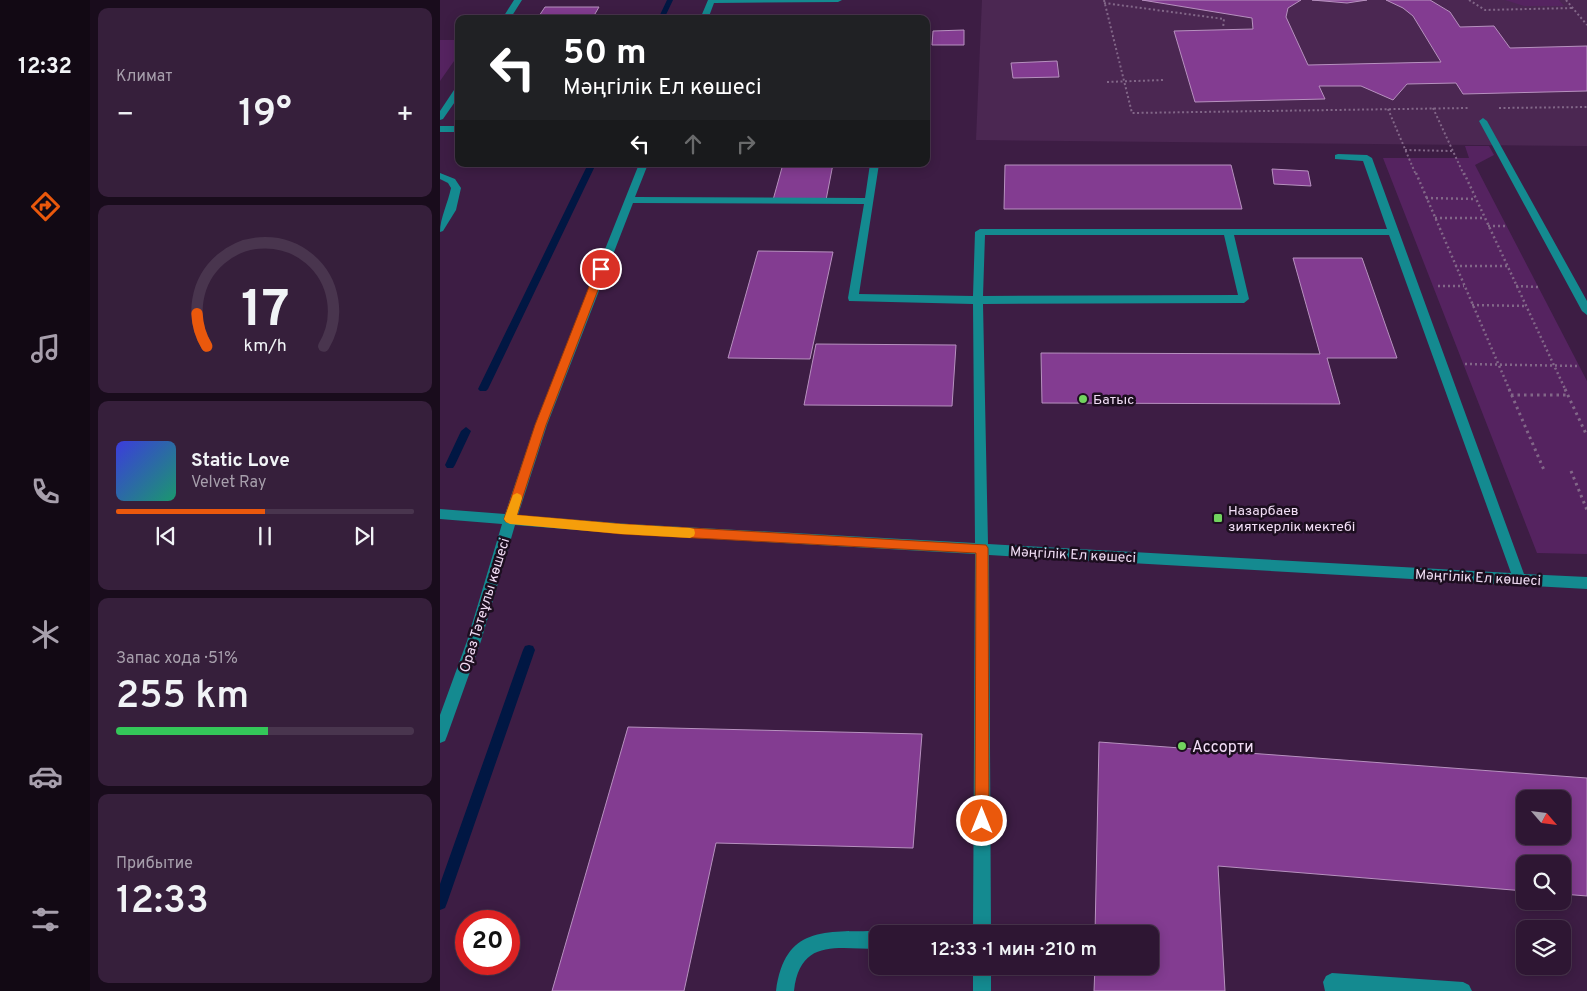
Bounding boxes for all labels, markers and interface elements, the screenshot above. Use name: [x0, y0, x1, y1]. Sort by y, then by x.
text: 50 m: [563, 32, 647, 76]
icon: left: [480, 35, 545, 100]
text: 12:32: [18, 54, 72, 81]
text: Климат: [116, 67, 173, 87]
text: Мәңгілік Ел көшесі: [563, 75, 761, 102]
text: 19°: [238, 91, 292, 140]
text: −: [116, 98, 134, 134]
text: +: [396, 98, 414, 134]
icon: left: [626, 130, 654, 158]
icon: ahead: [679, 130, 707, 158]
icon: right: [732, 130, 760, 158]
icon: directions: [28, 189, 63, 224]
pin: [580, 248, 622, 290]
icon: arrive: [587, 255, 615, 283]
text: 17: [241, 279, 289, 345]
icon: music: [28, 331, 63, 366]
text: km/h: [243, 335, 287, 358]
place label: Батыс: [1093, 392, 1134, 409]
marker: Батыс: [1077, 393, 1089, 405]
text: Static Love: [191, 449, 290, 473]
text: Velvet Ray: [191, 473, 266, 493]
icon: phone: [28, 474, 63, 509]
place label: Назарбаев зияткерлік мектебі: [1228, 503, 1355, 536]
marker: Назарбаев зияткерлік мектебі: [1212, 512, 1224, 524]
icon: previous: [152, 522, 180, 550]
icon: pause: [251, 522, 279, 550]
icon: next: [350, 522, 378, 550]
street label: Ораз Тәтеұлы көшесі: [457, 536, 514, 675]
street label: Мәңгілік Ел көшесі: [1009, 544, 1136, 567]
street label: Мәңгілік Ел көшесі: [1414, 567, 1541, 590]
icon: climate: [28, 617, 63, 652]
text: Запас хода · 51%: [116, 649, 238, 669]
text: 255 km: [116, 673, 249, 722]
place label: Ассорти: [1192, 738, 1254, 758]
marker: Ассорти: [1176, 740, 1188, 752]
icon: car: [28, 759, 63, 794]
north arrow: [1516, 790, 1571, 845]
map controls: [1516, 790, 1571, 975]
position arrow: [955, 794, 1007, 846]
text: Прибытие: [116, 854, 193, 874]
button: search: [1516, 855, 1571, 910]
text: 12:33: [116, 878, 209, 927]
icon: filters: [28, 902, 63, 937]
speed limit sign: 20: [455, 910, 520, 975]
button: layers: [1516, 920, 1571, 975]
text: 12:33 · 1 мин · 210 m: [931, 938, 1097, 962]

